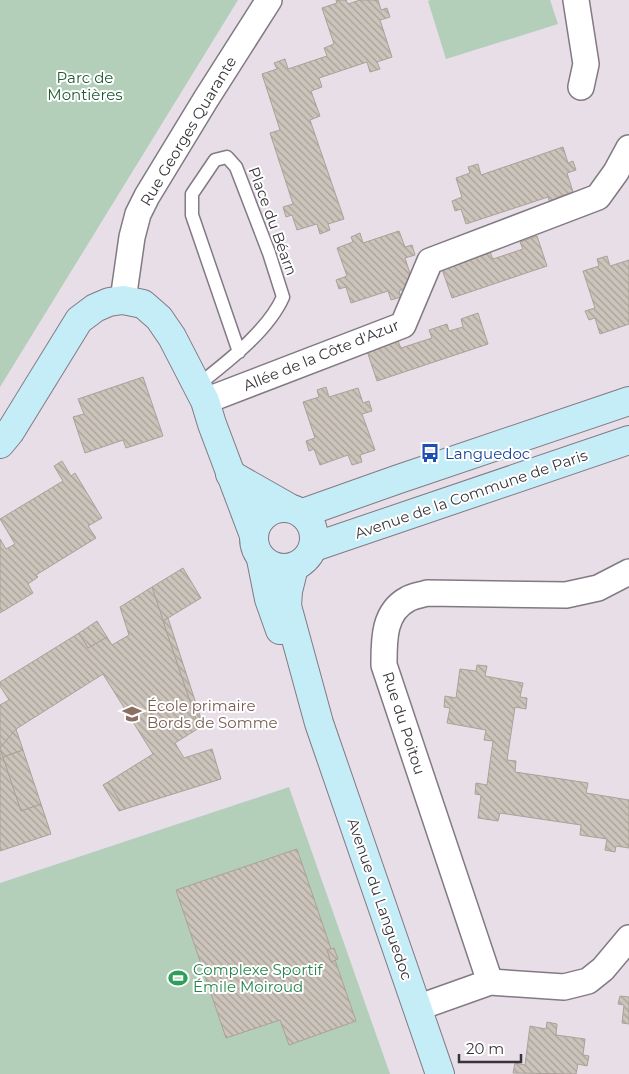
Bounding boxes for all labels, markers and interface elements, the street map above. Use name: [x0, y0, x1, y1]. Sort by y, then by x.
street label: Rue Georges Quarante: [136, 53, 240, 209]
park label: Parc de Montières: [47, 68, 123, 104]
street label: Place du Béarn: [245, 164, 301, 278]
street label: Allée de la Côte d'Azur: [240, 315, 402, 395]
bus stop icon: Languedoc: [419, 442, 441, 464]
place label: Languedoc: [445, 444, 530, 463]
street label: Avenue de la Commune de Paris: [352, 445, 590, 543]
street label: Rue du Poitou: [378, 669, 430, 777]
place label: École primaire Bords de Somme: [147, 696, 278, 732]
school or university icon: École primaire Bords de Somme: [121, 703, 143, 725]
street label: Avenue du Languedoc: [343, 816, 417, 982]
place label: Complexe Sportif Émile Moiroud: [193, 960, 324, 996]
sports icon: Complexe Sportif Émile Moiroud: [167, 967, 189, 989]
scale bar: [459, 1032, 522, 1064]
text: 20 m: [466, 1039, 504, 1058]

